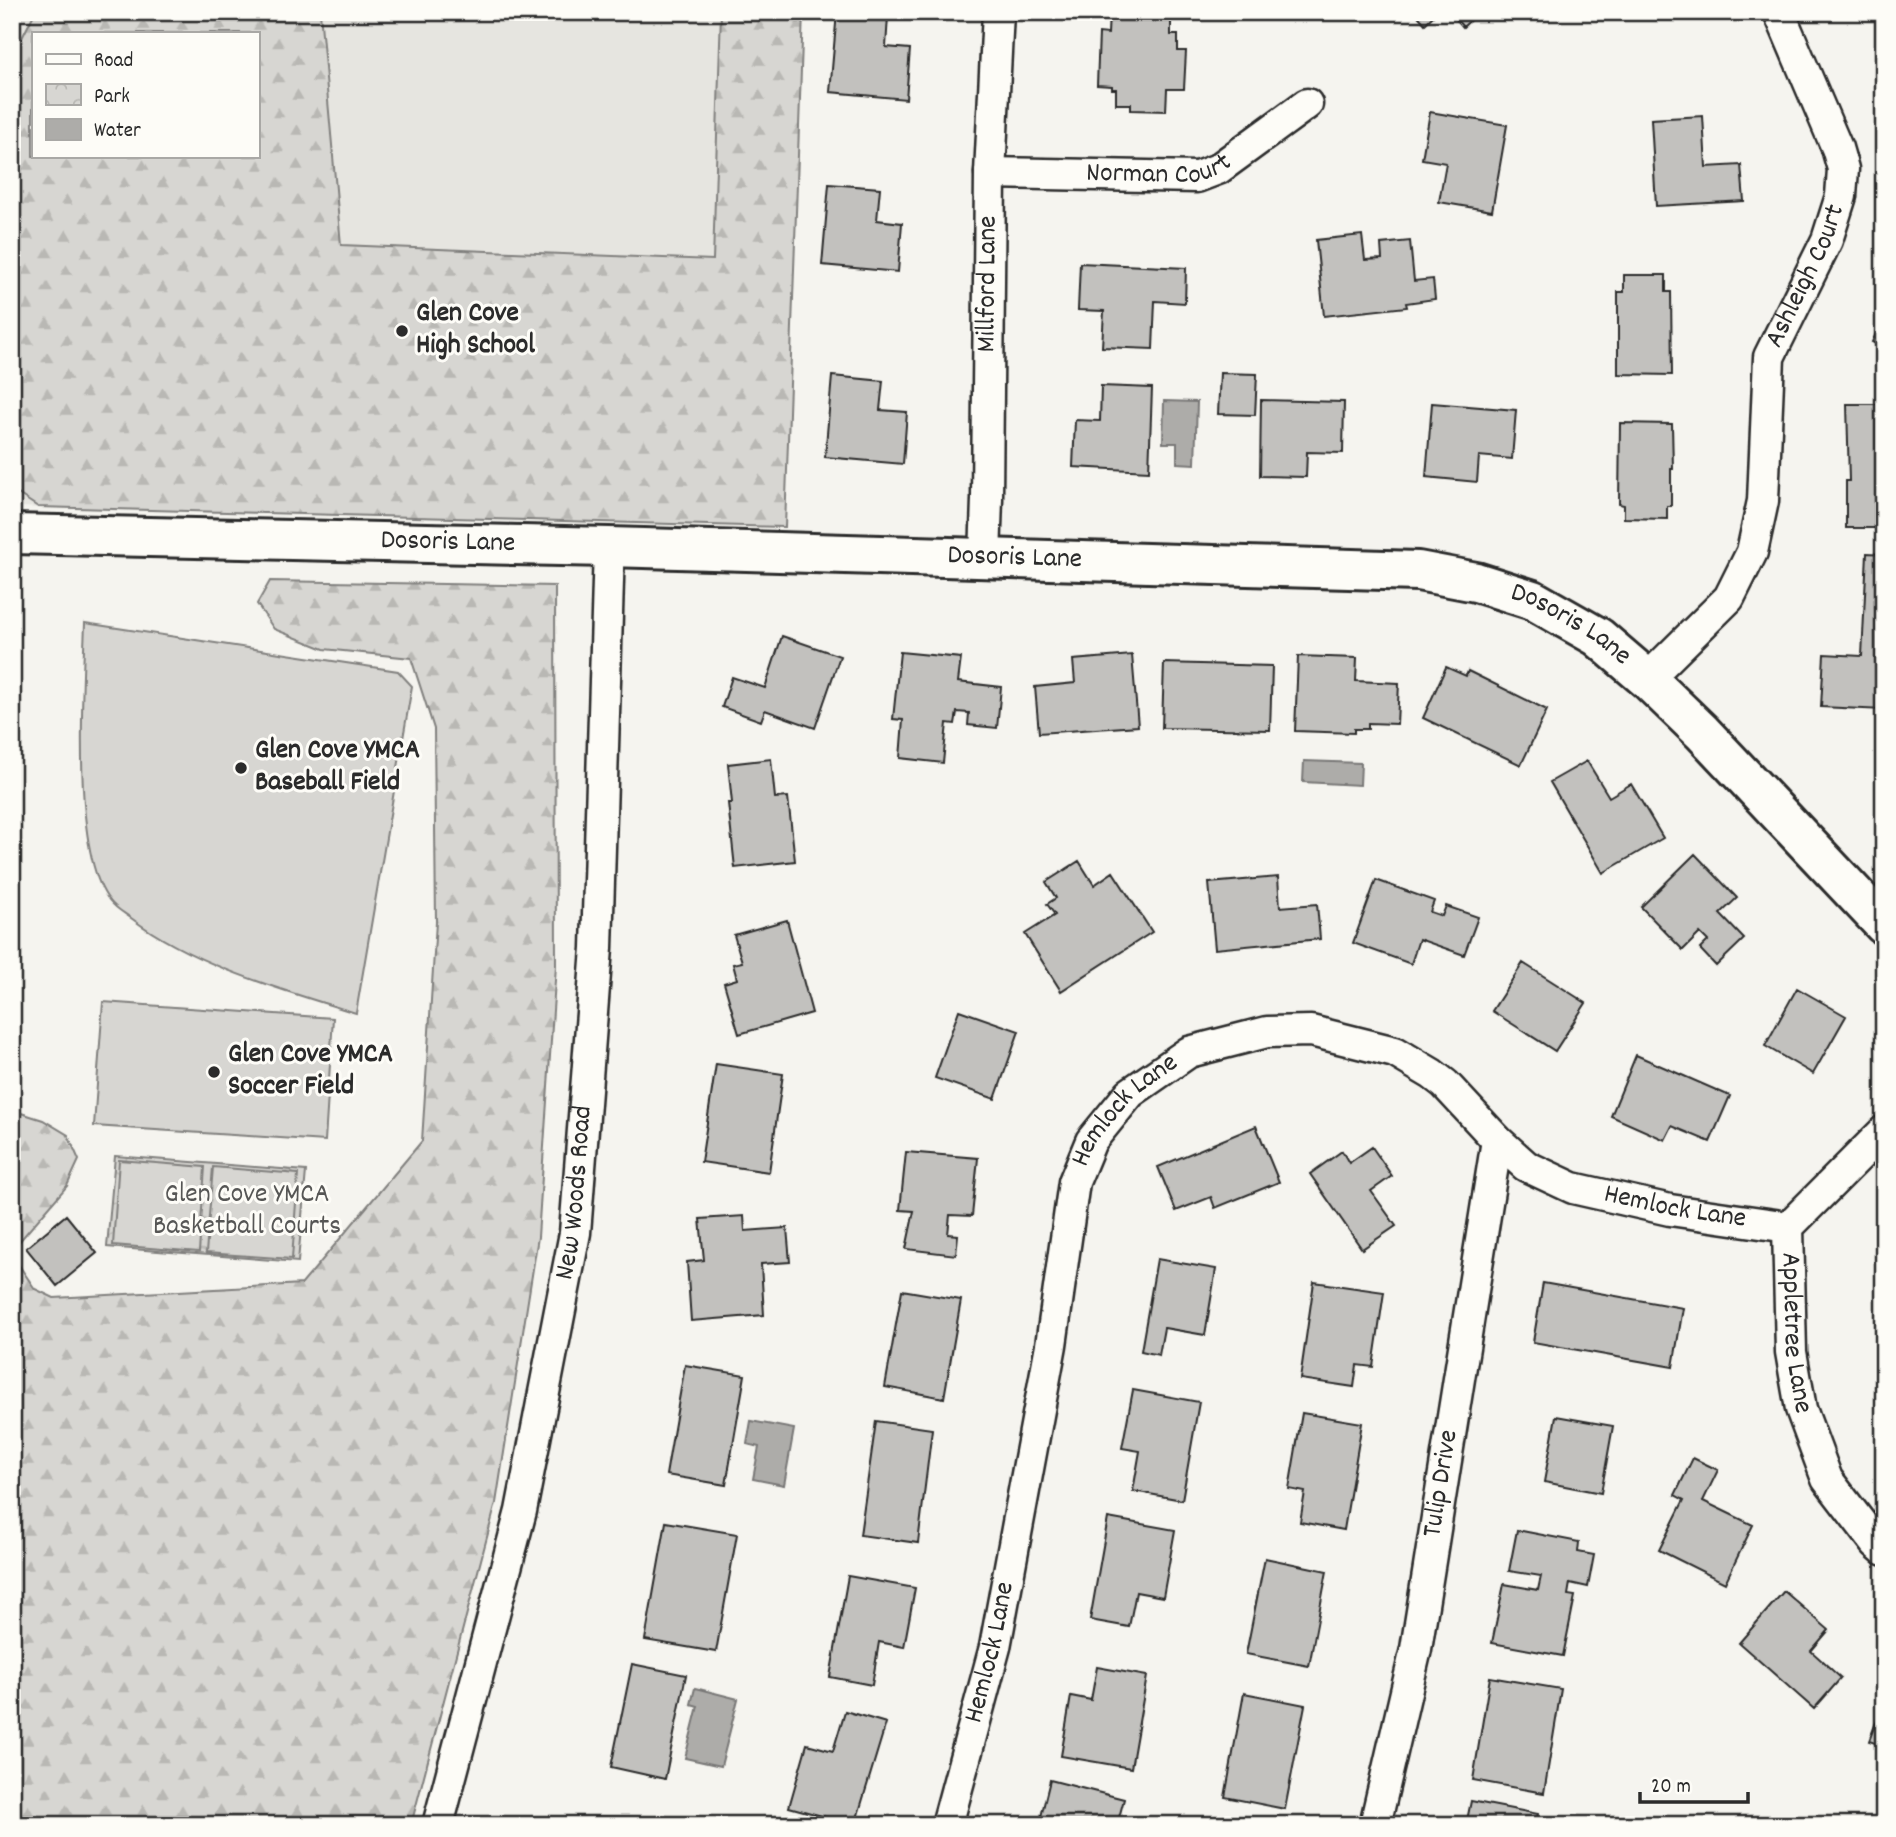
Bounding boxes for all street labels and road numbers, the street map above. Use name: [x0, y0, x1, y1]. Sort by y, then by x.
street label: Norman Court: [1086, 144, 1241, 197]
street label: Ashleigh Court: [1756, 200, 1857, 355]
street label: Millford Lane: [968, 215, 1010, 353]
street label: Dosoris Lane: [380, 522, 516, 565]
street label: Dosoris Lane: [947, 537, 1083, 581]
street label: Dosoris Lane: [1505, 574, 1639, 676]
street label: Hemlock Lane: [1062, 1045, 1187, 1173]
street label: New Woods Road: [546, 1104, 605, 1284]
street label: Hemlock Lane: [1600, 1176, 1749, 1241]
street label: Appletree Lane: [1769, 1252, 1821, 1417]
street label: Tulip Drive: [1414, 1427, 1471, 1540]
street label: Hemlock Lane: [955, 1579, 1027, 1728]

